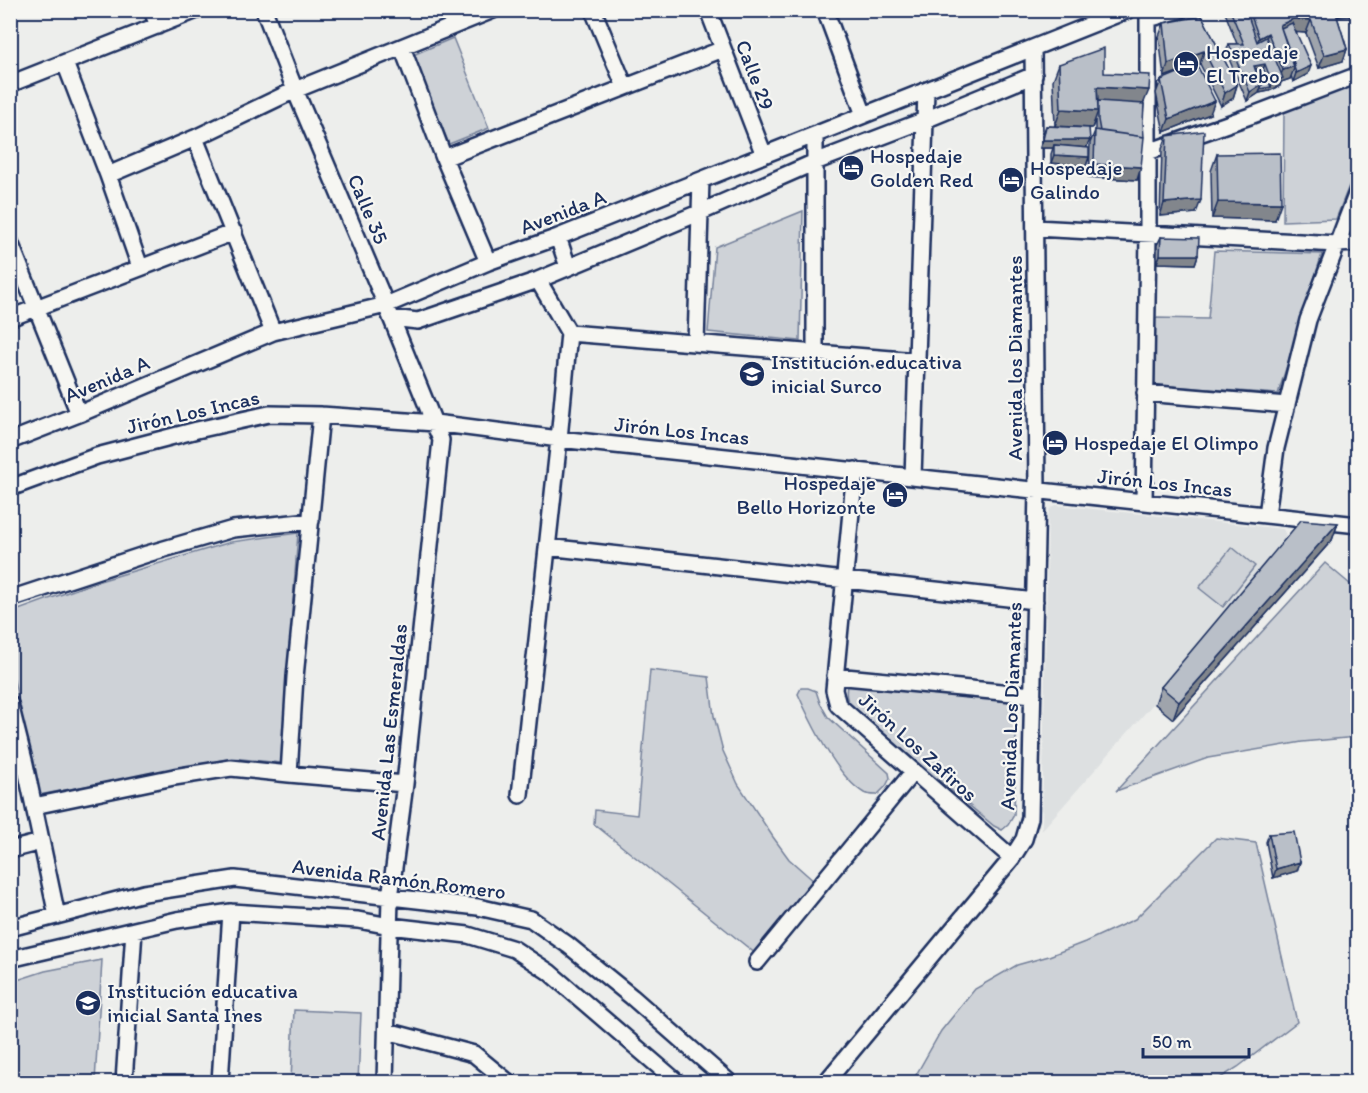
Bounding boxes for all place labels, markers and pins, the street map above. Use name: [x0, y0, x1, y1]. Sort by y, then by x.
place label: Hospedaje El Trebo: [1206, 39, 1298, 88]
hotel icon: Hospedaje El Trebo: [1171, 49, 1201, 79]
place label: Hospedaje Golden Red: [870, 143, 974, 192]
hotel icon: Hospedaje Golden Red: [836, 153, 866, 183]
place label: Hospedaje Galindo: [1030, 155, 1122, 204]
hotel icon: Hospedaje Galindo: [996, 165, 1026, 195]
place label: Institución educativa inicial Surco: [771, 349, 962, 398]
school or university icon: Institución educativa inicial Surco: [737, 359, 767, 389]
hotel icon: Hospedaje El Olimpo: [1040, 428, 1070, 458]
place label: Hospedaje El Olimpo: [1074, 430, 1259, 455]
place label: Hospedaje Bello Horizonte: [737, 470, 876, 519]
hotel icon: Hospedaje Bello Horizonte: [880, 480, 910, 510]
place label: Institución educativa inicial Santa Ines: [107, 978, 298, 1027]
school or university icon: Institución educativa inicial Santa Ines: [73, 988, 103, 1018]

